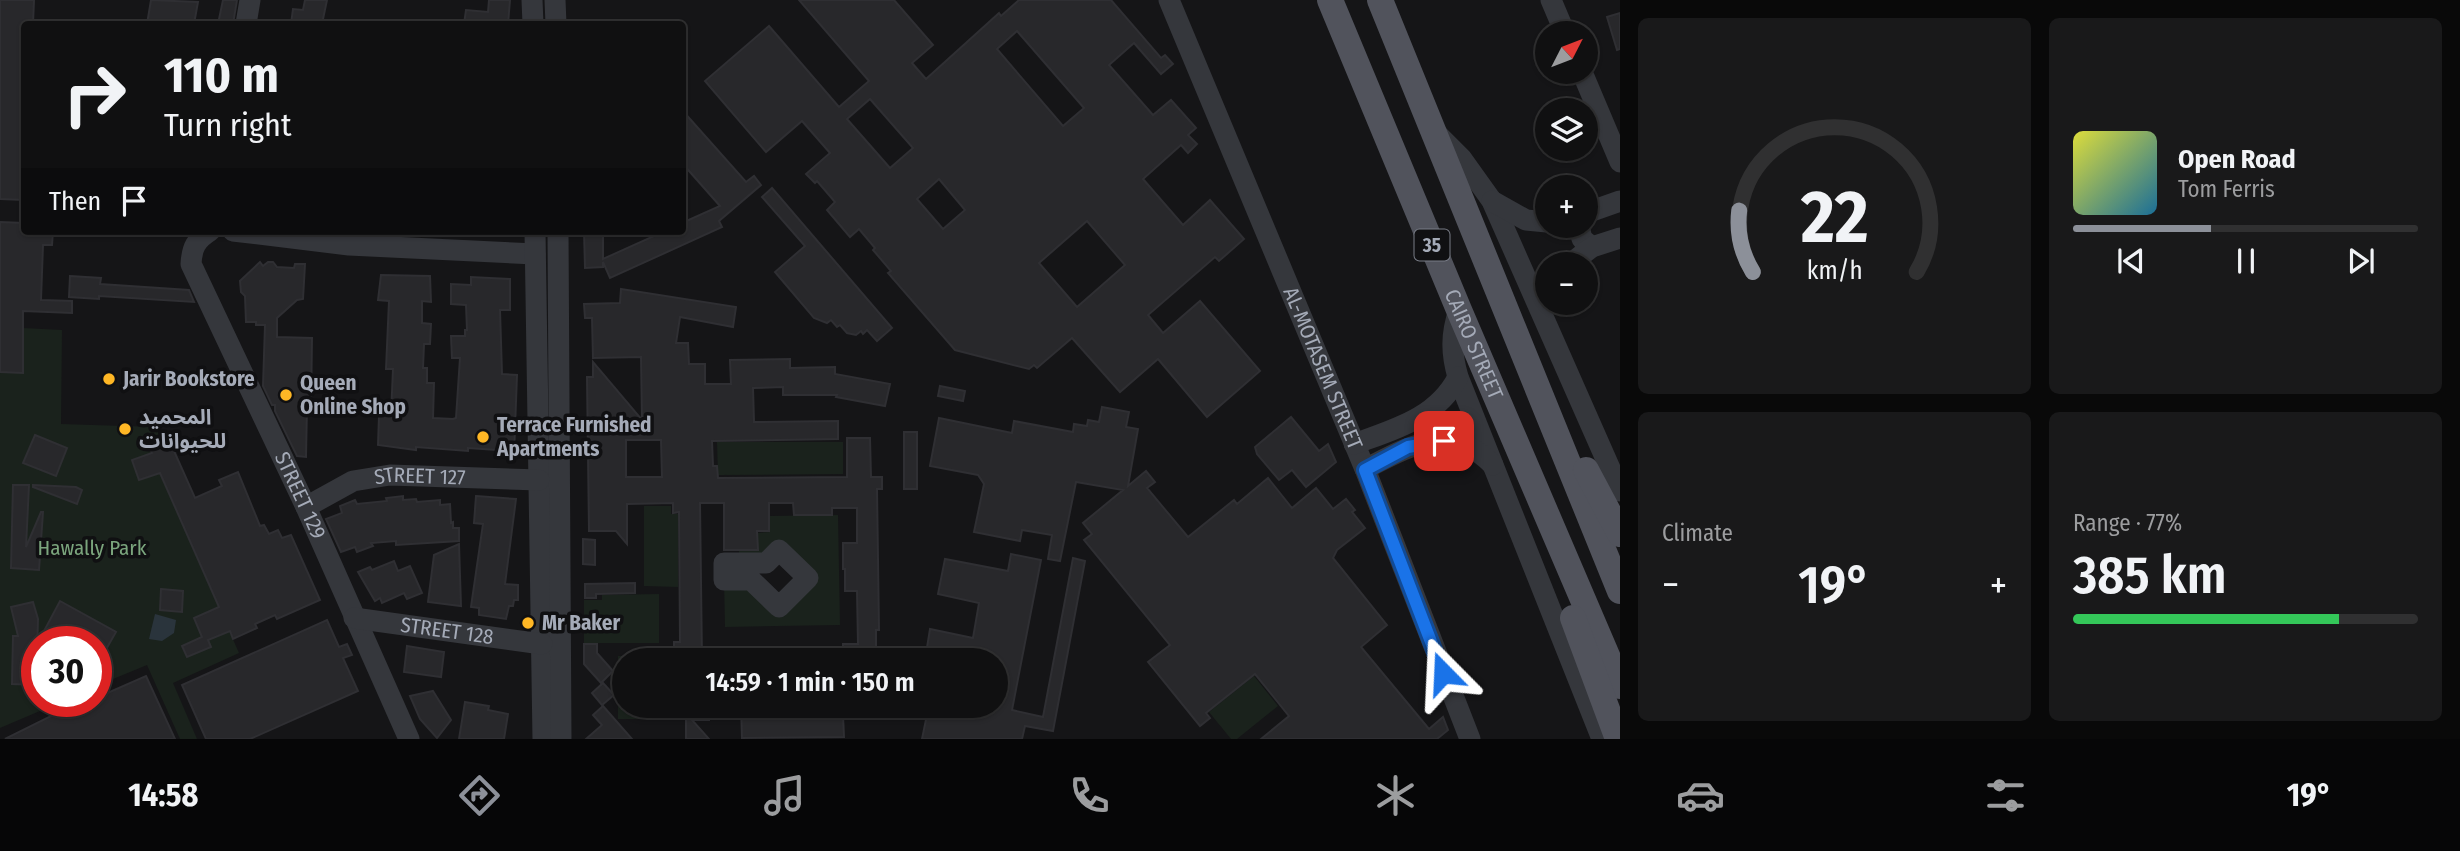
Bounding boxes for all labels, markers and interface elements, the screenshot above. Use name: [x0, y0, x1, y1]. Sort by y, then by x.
north arrow: [1535, 21, 1598, 84]
map controls: [1535, 21, 1598, 315]
text: 110 m: [164, 46, 279, 105]
icon: right: [49, 49, 140, 140]
button: layers: [1535, 98, 1598, 161]
text: Turn right: [164, 106, 291, 144]
text: Open Road: [2178, 144, 2296, 175]
text: 22: [1800, 174, 1868, 261]
button: +: [1535, 175, 1598, 238]
text: Tom Ferris: [2178, 175, 2275, 203]
icon: arrive: [115, 182, 153, 220]
text: Then: [49, 186, 101, 217]
road number: 35: [1414, 230, 1450, 260]
icon: previous: [2112, 242, 2150, 280]
icon: pause: [2227, 242, 2265, 280]
icon: next: [2342, 242, 2380, 280]
button: −: [1535, 252, 1598, 315]
text: km/h: [1807, 256, 1862, 286]
street label: AL-MOTASEM STREET: [1277, 283, 1368, 454]
street label: CAIRO STREET: [1439, 285, 1509, 403]
place label: Jarir Bookstore: [122, 366, 255, 392]
place label: Queen Online Shop: [300, 370, 406, 420]
marker: Jarir Bookstore: [101, 371, 117, 387]
marker: Queen Online Shop: [278, 387, 294, 403]
place label: المحميد للحيوانات: [139, 404, 226, 454]
pin: [1414, 411, 1474, 471]
place label: Terrace Furnished Apartments: [496, 412, 652, 462]
marker: المحميد للحيوانات: [117, 421, 133, 437]
icon: arrive: [1425, 422, 1463, 460]
marker: Terrace Furnished Apartments: [475, 429, 491, 445]
street label: STREET 129: [269, 448, 332, 543]
street label: STREET 127: [372, 462, 466, 491]
text: Range · 77%: [2073, 509, 2182, 537]
text: Climate: [1662, 519, 1733, 547]
park label: Hawally Park: [38, 535, 147, 561]
text: 385 km: [2073, 544, 2226, 607]
text: 19°: [1798, 554, 1871, 617]
text: −: [1662, 562, 1679, 608]
text: +: [1990, 562, 2007, 608]
place label: Mr Baker: [542, 610, 620, 636]
street label: STREET 128: [399, 612, 495, 650]
marker: Mr Baker: [520, 615, 536, 631]
speed limit sign: 30: [21, 626, 112, 717]
position arrow: [1406, 636, 1480, 710]
text: 14:59 · 1 min · 150 m: [705, 667, 915, 698]
icon: directions: [455, 771, 504, 820]
icon: music: [760, 771, 809, 820]
icon: phone: [1065, 771, 1114, 820]
icon: climate: [1371, 771, 1420, 820]
icon: car: [1676, 771, 1725, 820]
icon: filters: [1981, 771, 2030, 820]
text: 14:58: [128, 776, 198, 814]
text: 19°: [2287, 776, 2332, 814]

